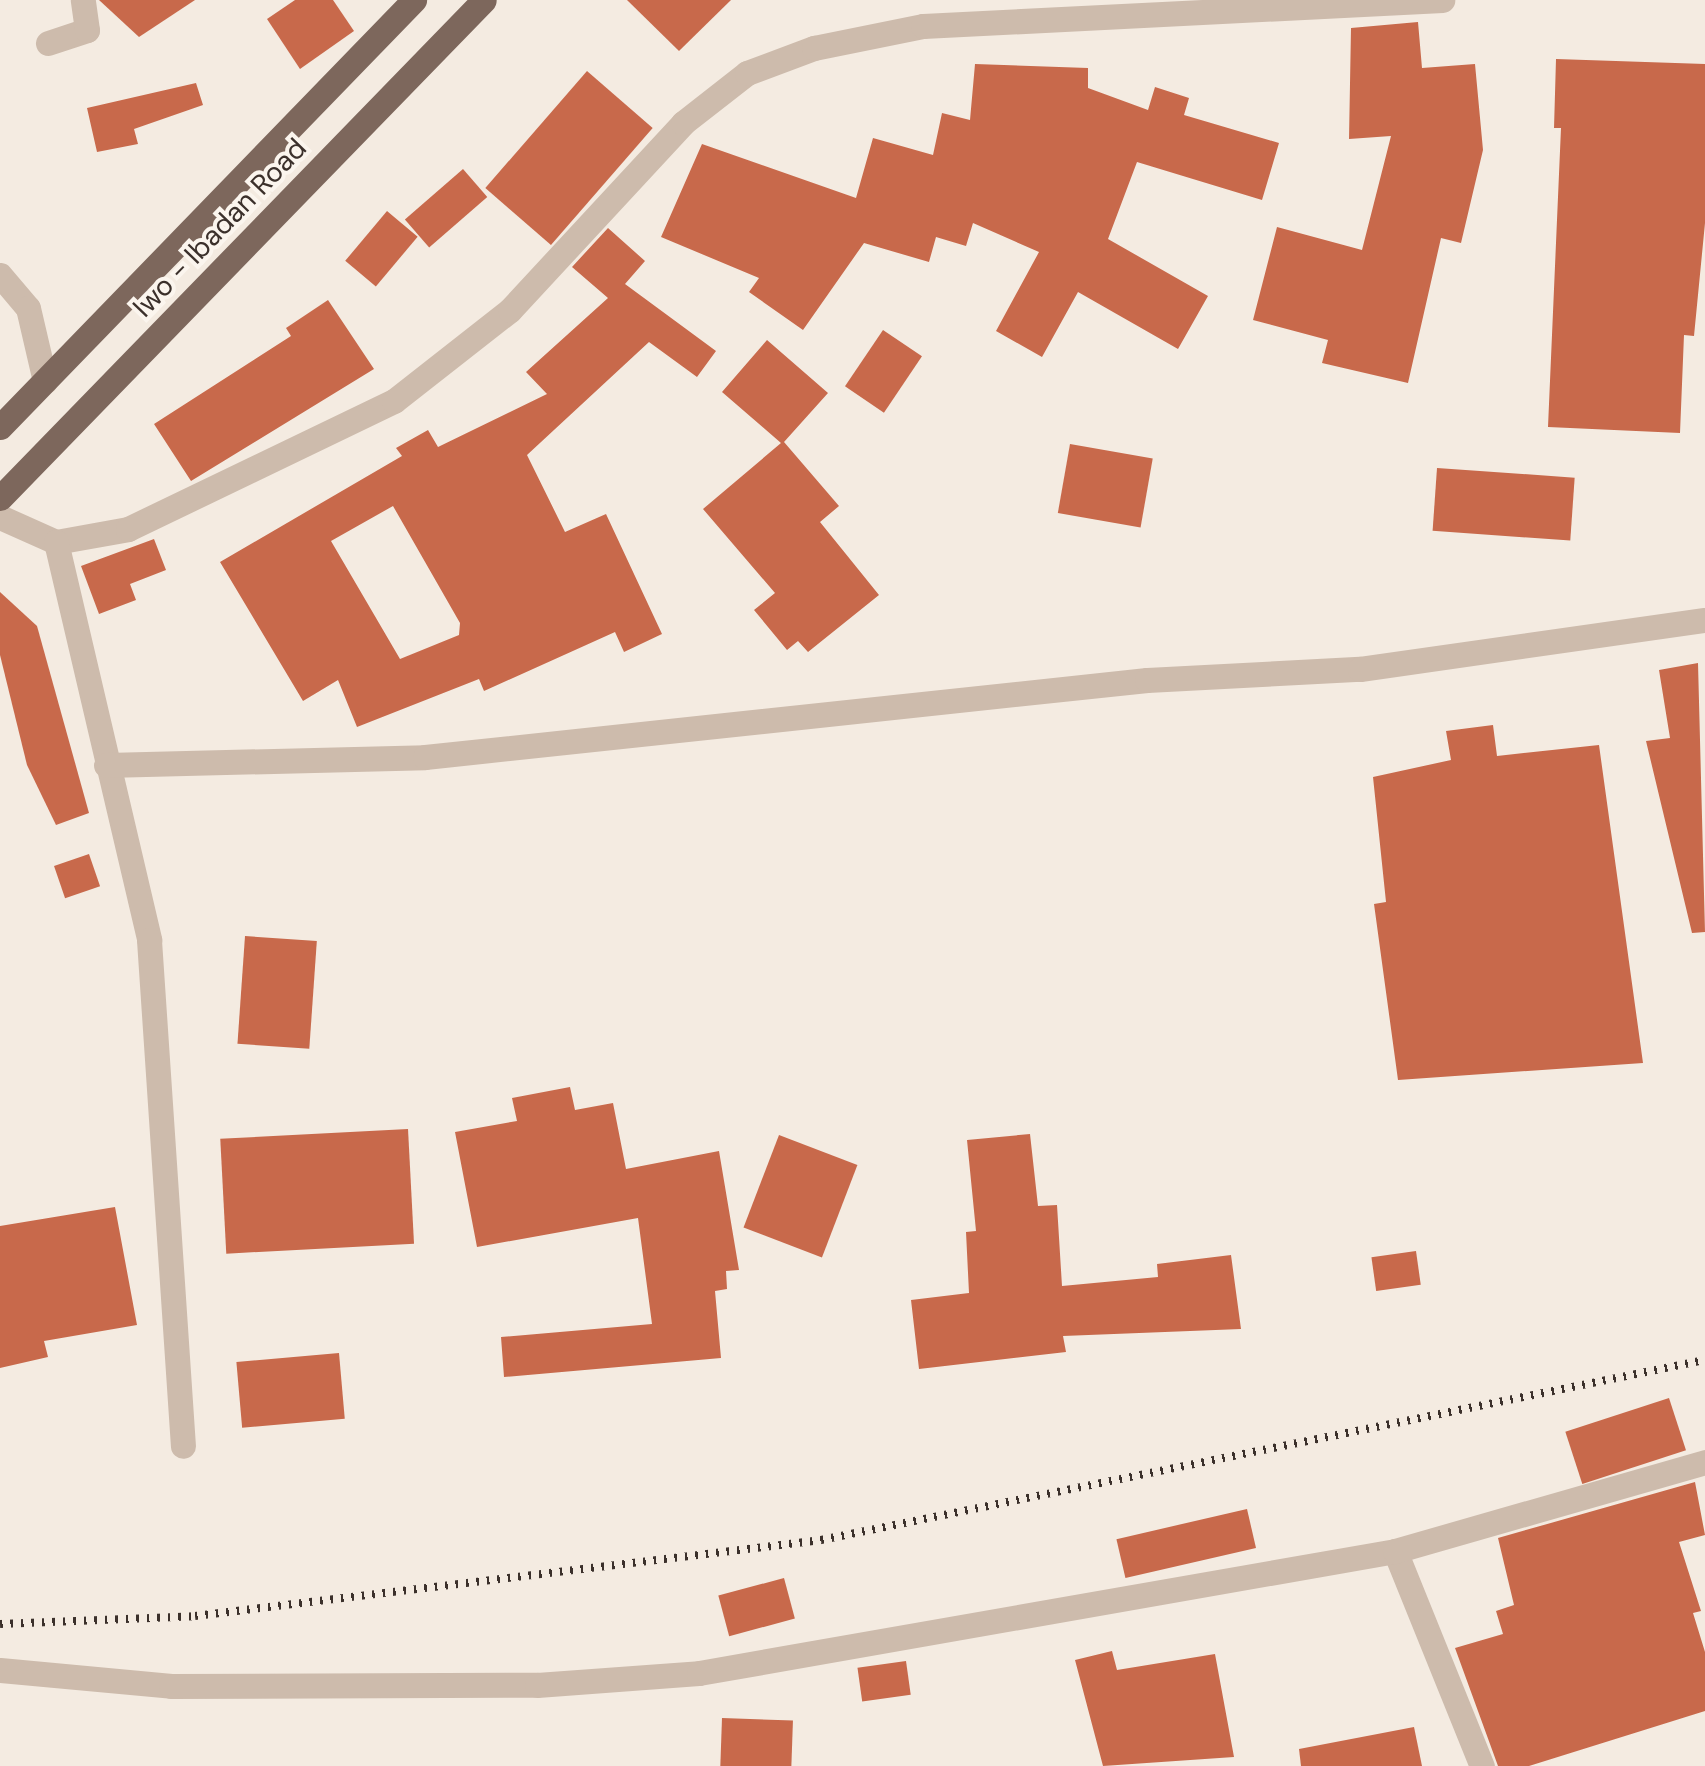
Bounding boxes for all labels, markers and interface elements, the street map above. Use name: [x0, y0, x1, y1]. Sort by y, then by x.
street label: Iwo - Ibadan Road: [126, 132, 314, 324]

